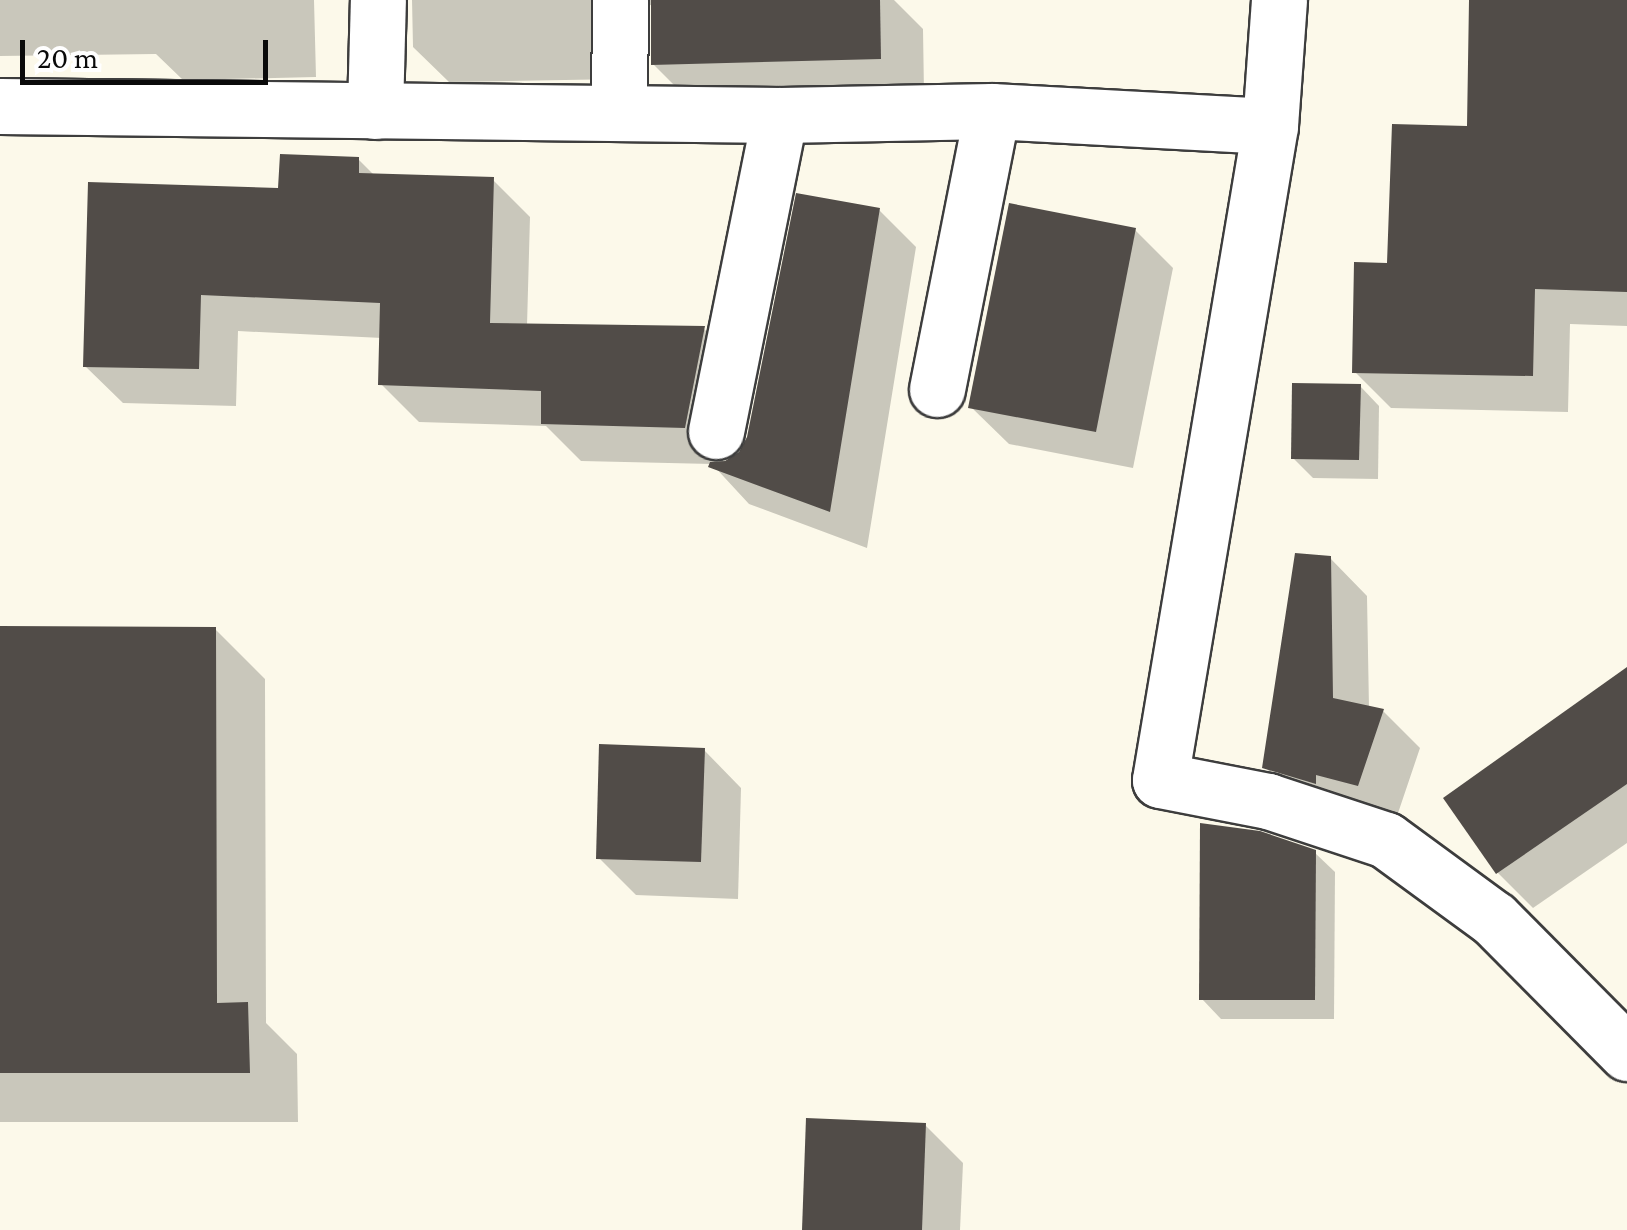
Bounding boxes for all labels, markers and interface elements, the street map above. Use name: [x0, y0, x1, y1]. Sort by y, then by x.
scale bar: [25, 20, 272, 82]
text: 20 m: [37, 41, 98, 74]

